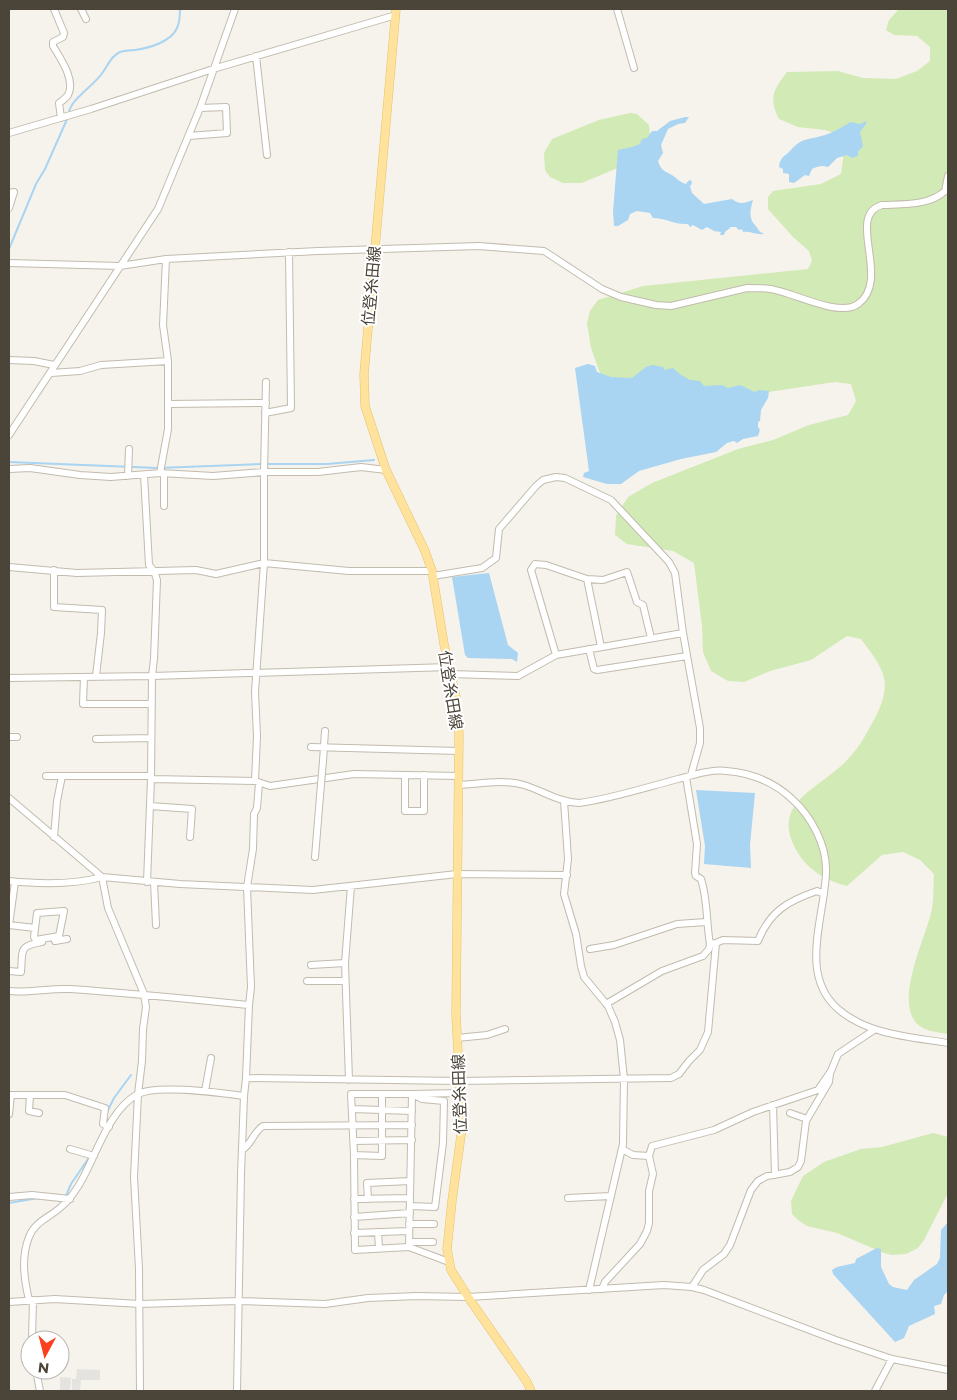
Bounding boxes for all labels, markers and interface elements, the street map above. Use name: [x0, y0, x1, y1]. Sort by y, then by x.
street label: 位登糸田線: [359, 245, 384, 327]
street label: 位登糸田線: [435, 649, 466, 731]
street label: 位登糸田線: [449, 1054, 470, 1134]
north arrow: [20, 1330, 70, 1380]
text: N: [37, 1358, 50, 1378]

